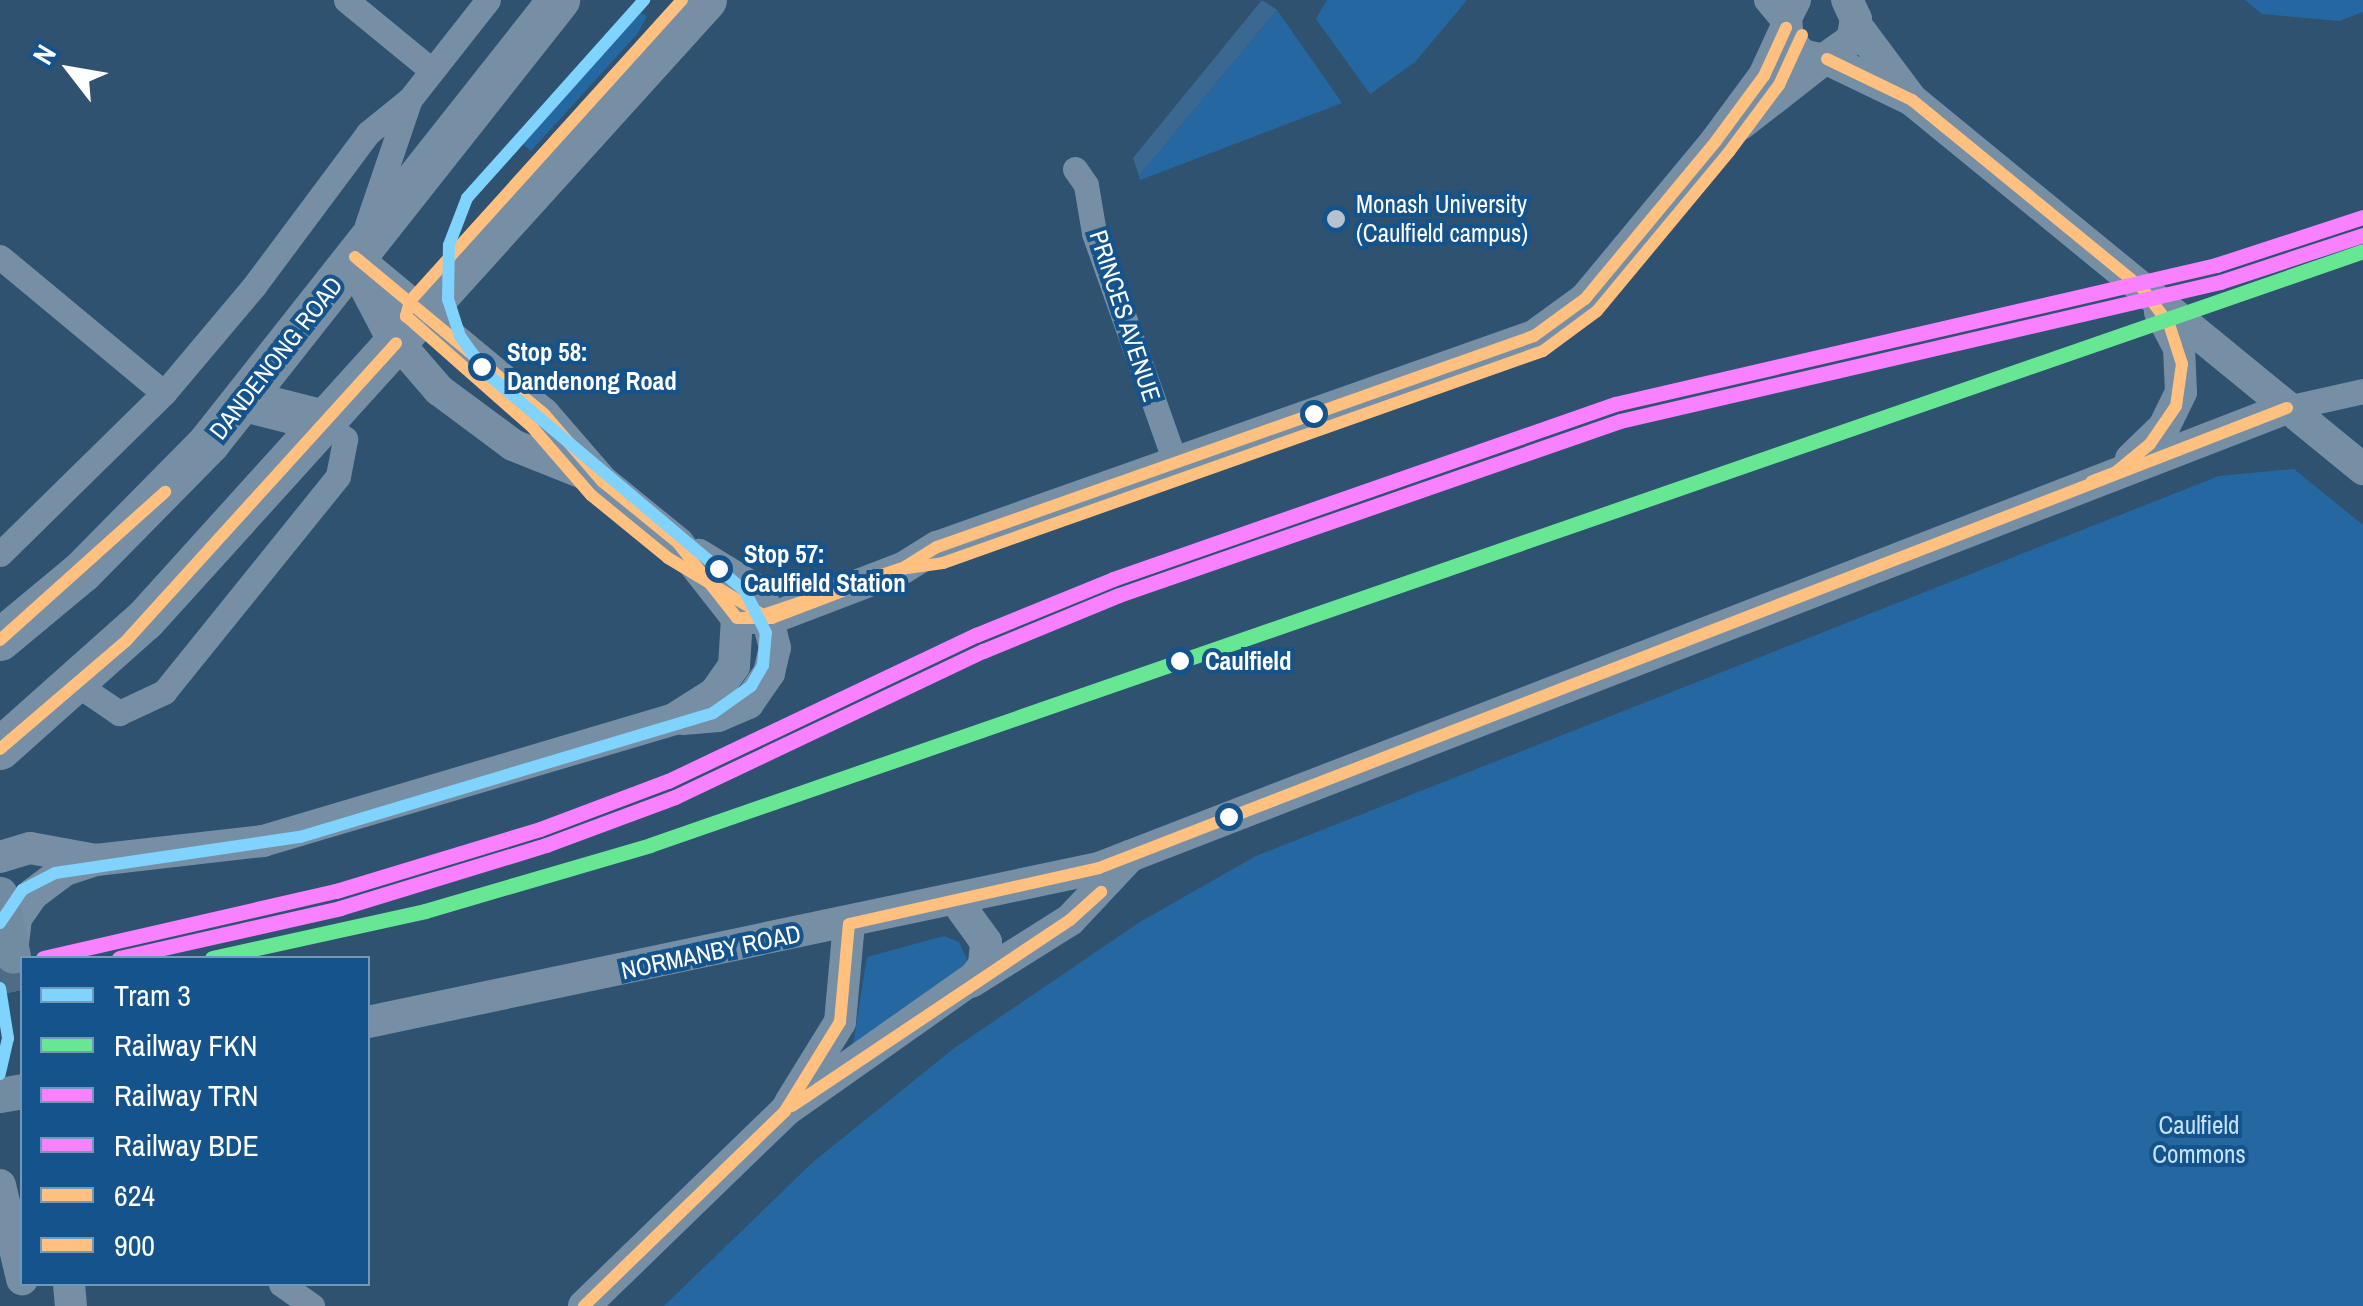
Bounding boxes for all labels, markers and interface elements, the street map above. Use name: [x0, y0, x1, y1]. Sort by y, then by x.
north arrow: [20, 20, 120, 120]
text: N: [24, 38, 65, 71]
place label: Monash University (Caulfield campus): [1356, 190, 1528, 249]
marker: Monash University (Caulfield campus): [1325, 208, 1347, 230]
street label: PRINCES AVENUE: [1083, 226, 1167, 406]
street label: DANDENONG ROAD: [203, 271, 349, 445]
place label: Stop 58: Dandenong Road: [507, 338, 677, 397]
marker: Stop 58: Dandenong Road: [466, 351, 498, 383]
unlabelled marker: [1304, 404, 1324, 424]
place label: Stop 57: Caulfield Station: [744, 540, 906, 599]
marker: Stop 57: Caulfield Station: [703, 553, 735, 585]
marker: Caulfield: [1164, 645, 1196, 677]
place label: Caulfield: [1205, 646, 1292, 676]
unlabelled marker: [1219, 807, 1239, 827]
street label: NORMANBY ROAD: [618, 918, 804, 986]
legend: [20, 956, 370, 1286]
text: Tram 3: [114, 975, 191, 1015]
text: Railway FKN: [114, 1025, 258, 1065]
text: Railway TRN: [114, 1075, 258, 1115]
park label: Caulfield Commons: [2152, 1111, 2246, 1170]
text: Railway BDE: [114, 1125, 259, 1165]
text: 624: [114, 1175, 155, 1215]
text: 900: [114, 1225, 155, 1265]

